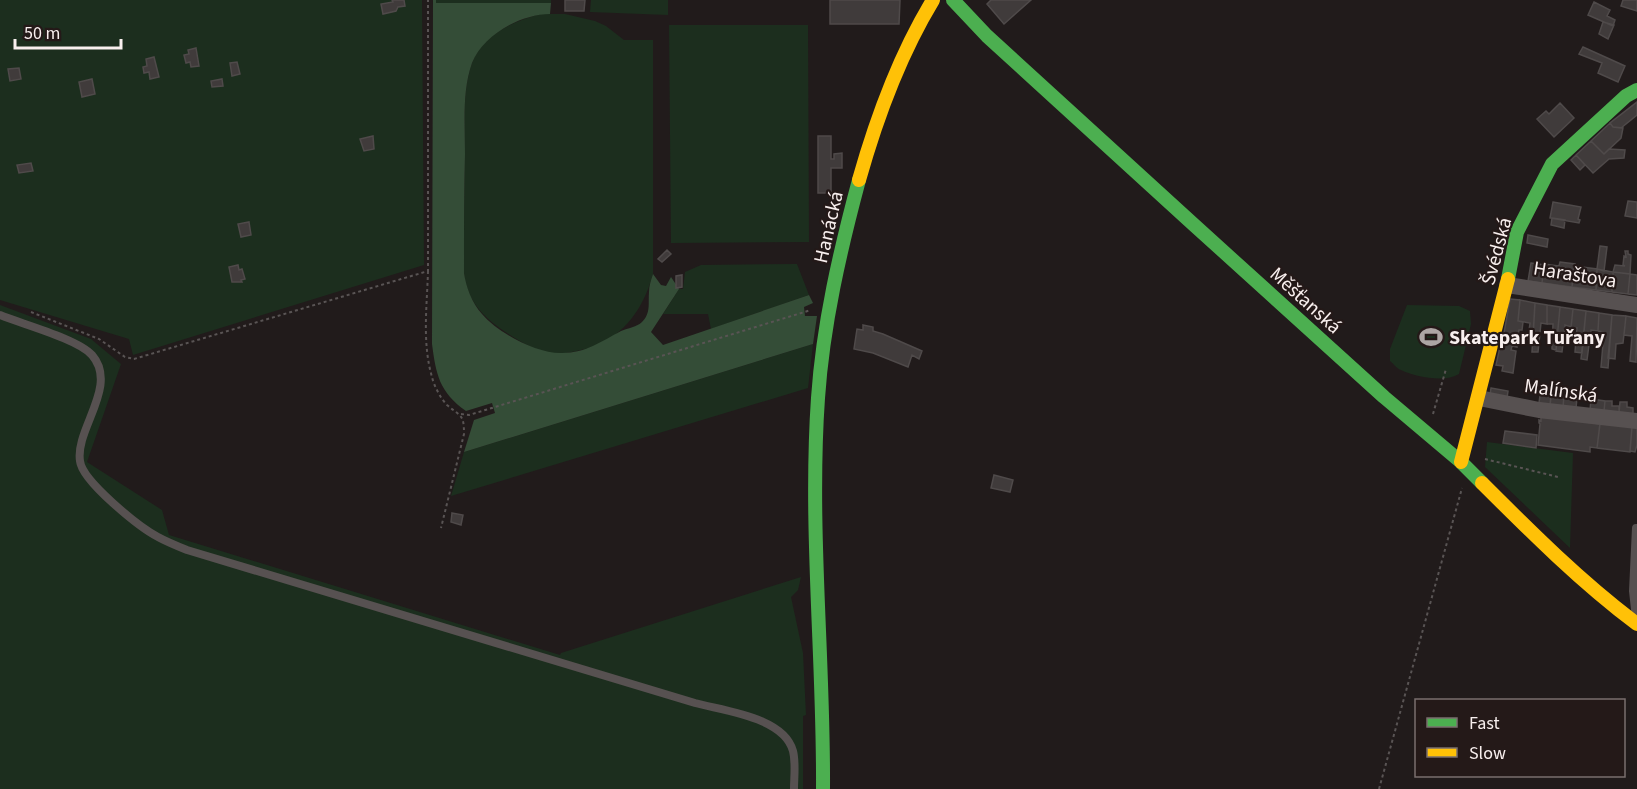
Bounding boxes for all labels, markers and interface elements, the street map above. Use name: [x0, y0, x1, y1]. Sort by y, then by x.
scale bar: [15, 12, 122, 50]
text: 50 m: [24, 21, 60, 46]
street label: Hanácká: [807, 188, 851, 266]
street label: Švédská: [1474, 214, 1519, 288]
street label: Haraštova: [1531, 255, 1618, 295]
street label: Měšťanská: [1263, 261, 1347, 341]
sports icon: Skatepark Tuřany: [1418, 324, 1444, 350]
place label: Skatepark Tuřany: [1449, 324, 1605, 352]
street label: Malínská: [1522, 372, 1599, 410]
legend: [1415, 699, 1625, 777]
text: Fast: [1469, 711, 1500, 736]
text: Slow: [1469, 741, 1506, 766]

